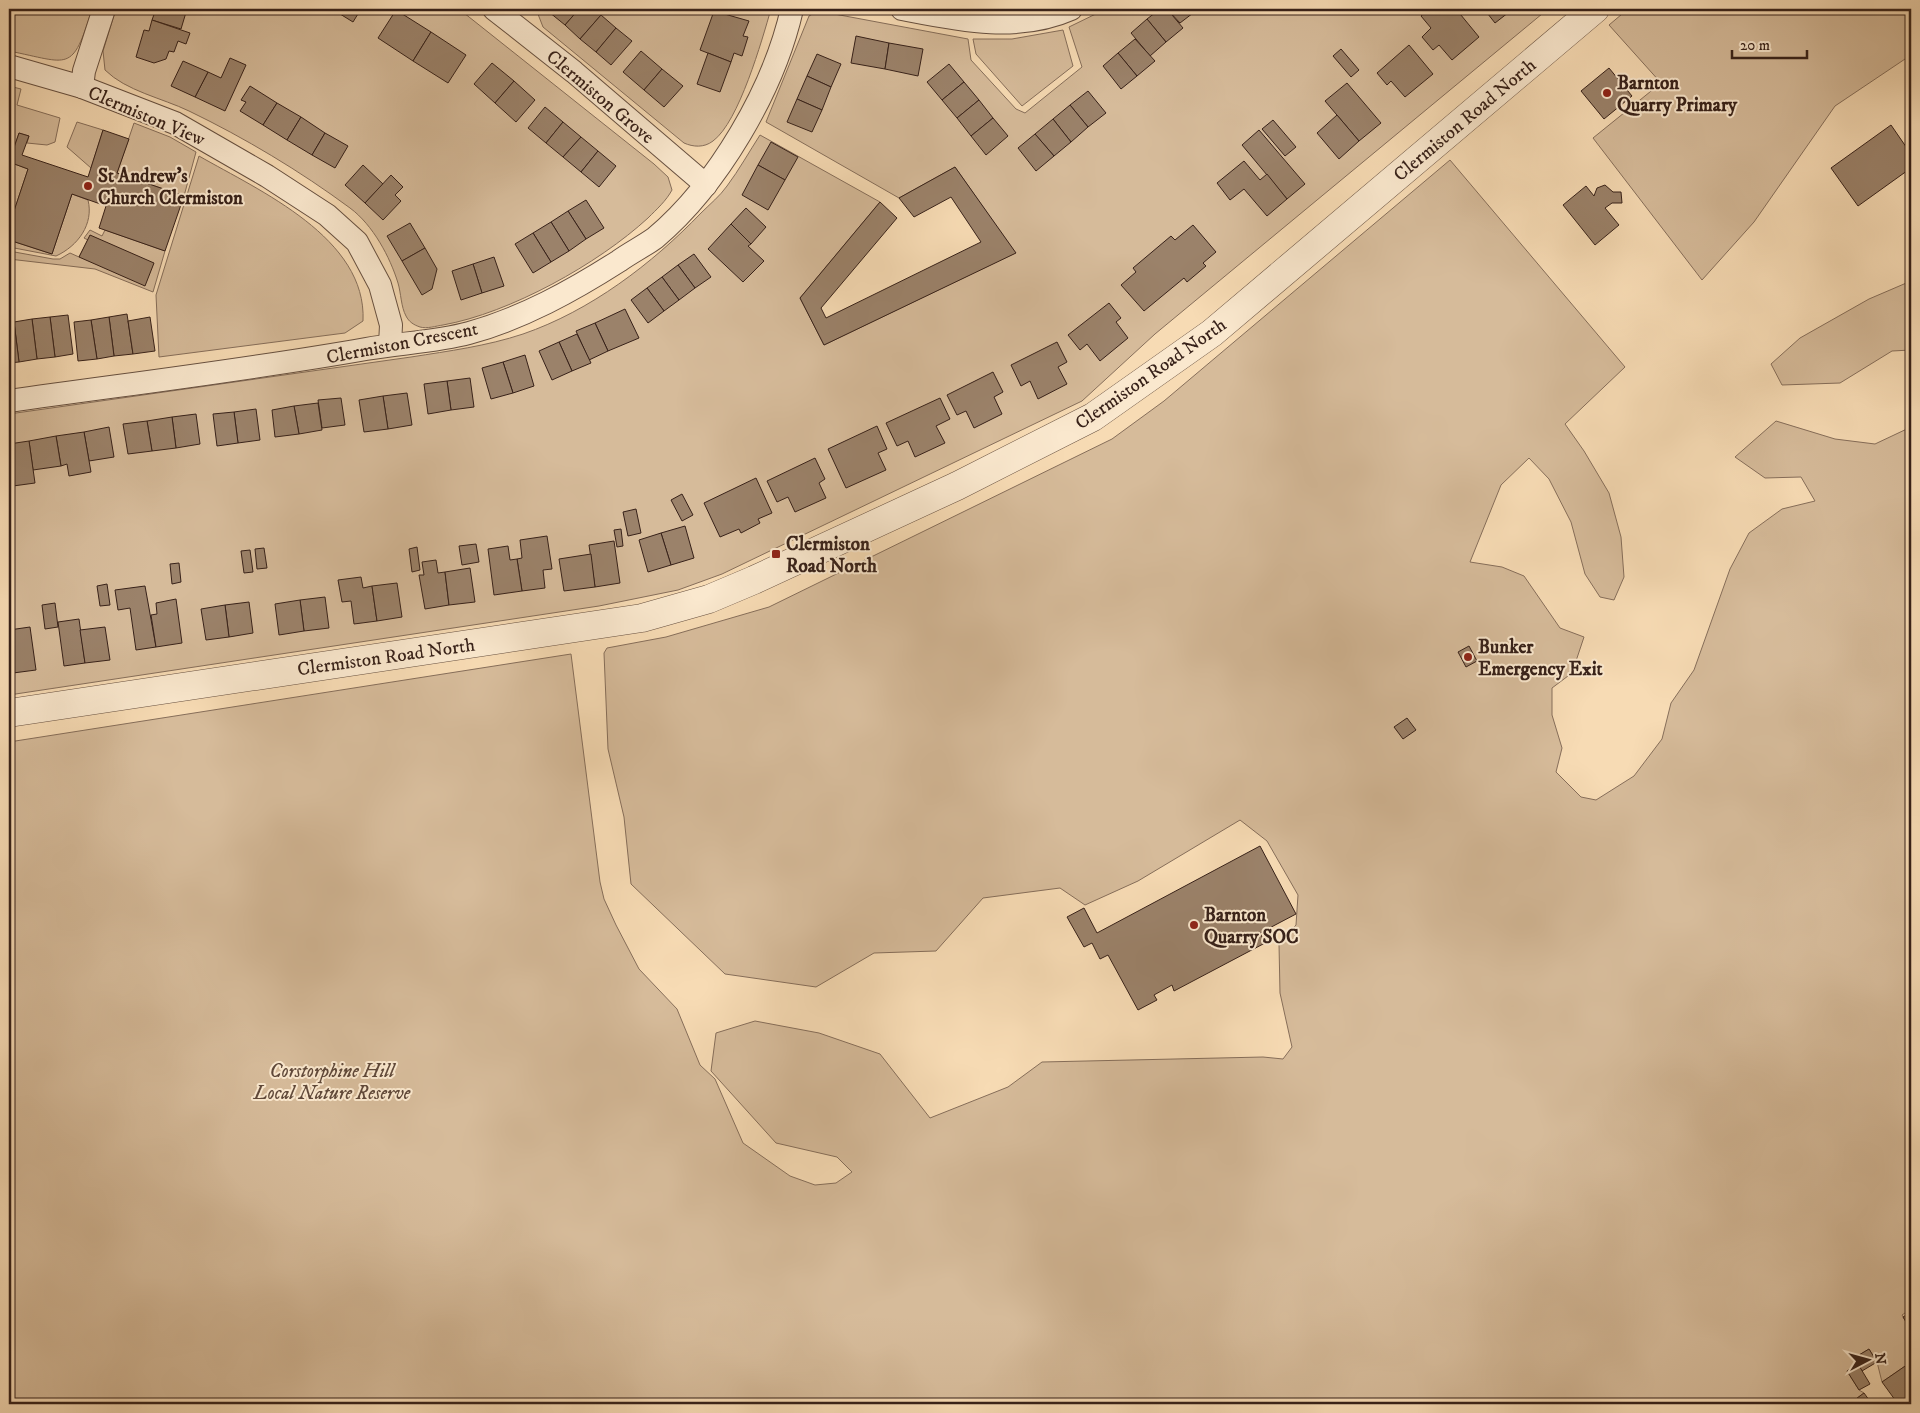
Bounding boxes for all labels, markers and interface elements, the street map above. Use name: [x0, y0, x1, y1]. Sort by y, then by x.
scale bar: [1732, 28, 1808, 60]
text: 20 m: [1740, 36, 1770, 55]
street label: Clermiston Grove: [541, 45, 659, 149]
street label: Clermiston Road North: [1389, 54, 1541, 186]
place label: Barnton Quarry Primary: [1617, 72, 1738, 117]
street label: Clermiston View: [84, 81, 208, 151]
marker: Barnton Quarry Primary: [1601, 87, 1613, 99]
place label: St Andrew’s Church Clermiston: [98, 165, 244, 210]
marker: St Andrew’s Church Clermiston: [82, 180, 94, 192]
street label: Clermiston Road North: [1071, 313, 1231, 435]
street label: Clermiston Crescent: [325, 318, 480, 369]
place label: Clermiston Road North: [786, 533, 878, 578]
marker: Clermiston Road North: [770, 548, 782, 560]
street label: Clermiston Road North: [296, 634, 476, 681]
place label: Bunker Emergency Exit: [1478, 636, 1603, 681]
marker: Bunker Emergency Exit: [1462, 651, 1474, 663]
place label: Barnton Quarry SOC: [1204, 904, 1299, 949]
marker: Barnton Quarry SOC: [1188, 919, 1200, 931]
park label: Corstorphine Hill Local Nature Reserve: [253, 1060, 411, 1105]
north arrow: [1842, 1336, 1892, 1386]
text: N: [1870, 1352, 1890, 1366]

